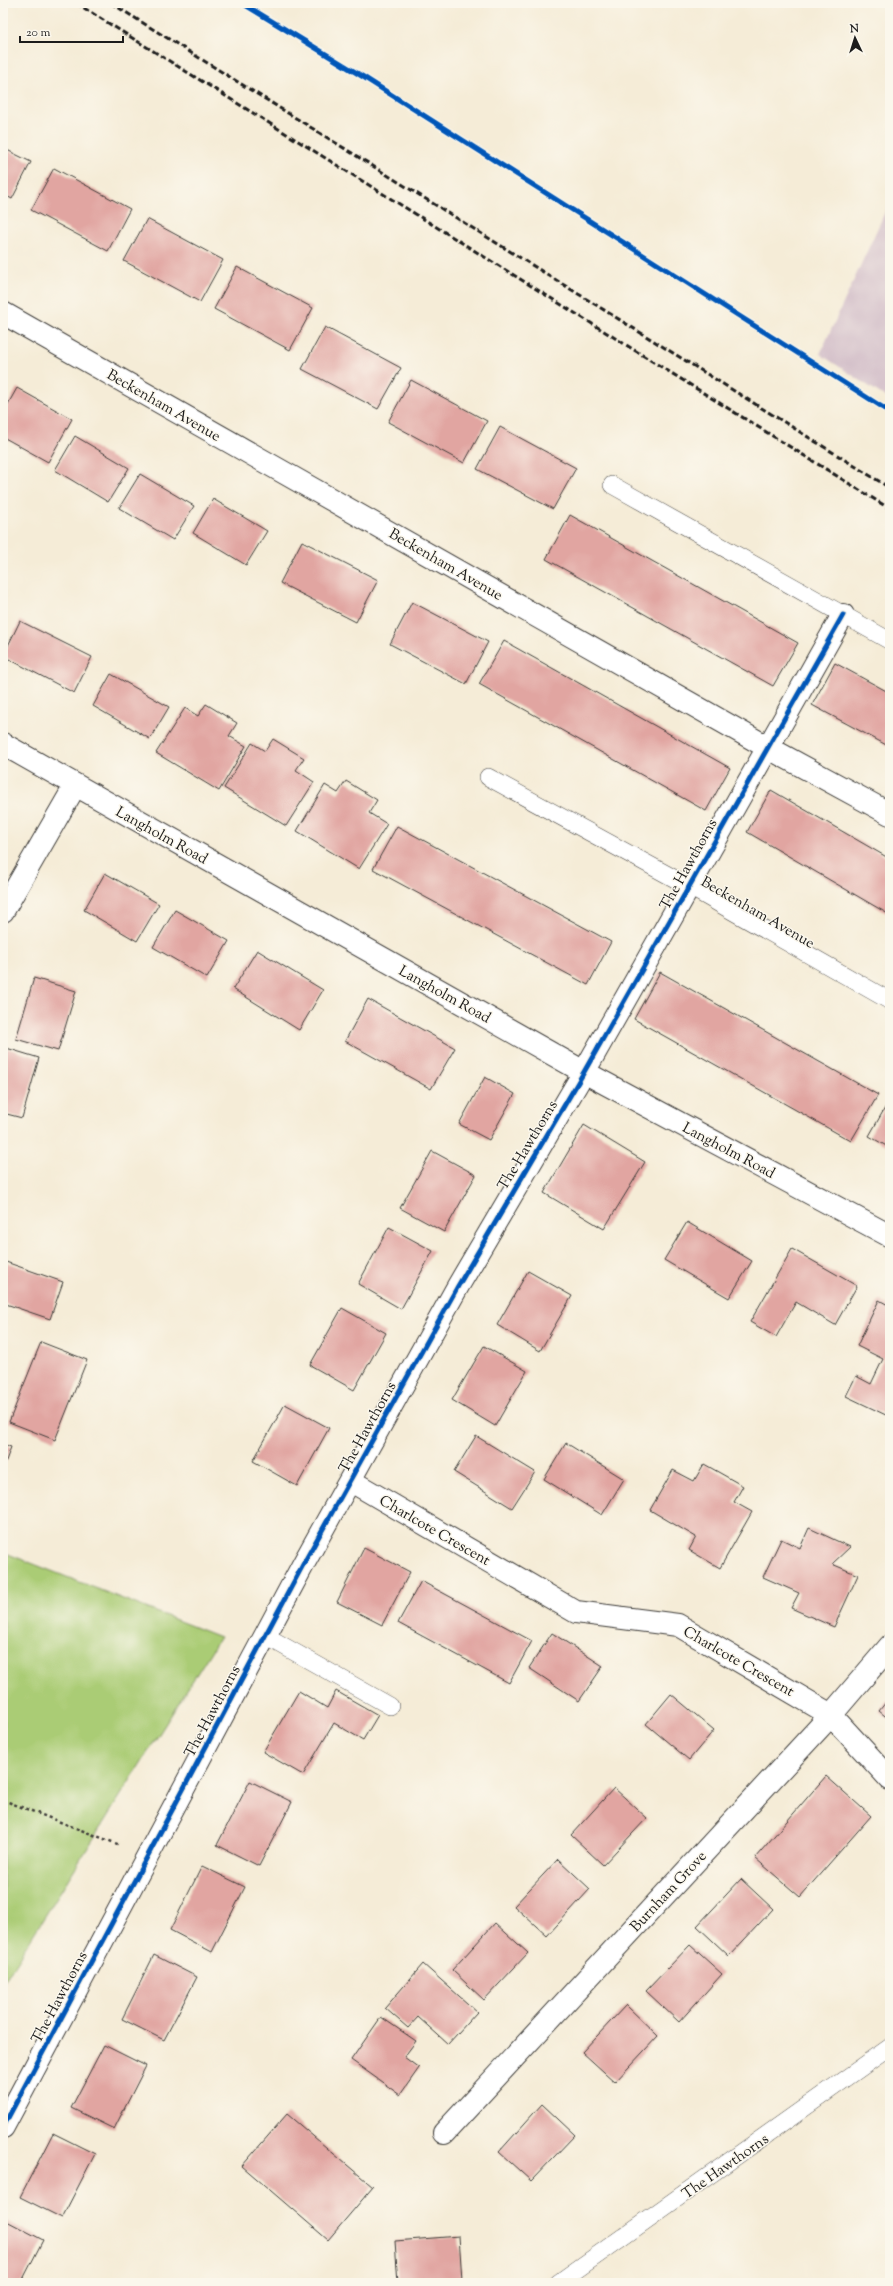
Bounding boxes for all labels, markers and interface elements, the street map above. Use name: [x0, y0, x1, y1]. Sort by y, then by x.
scale bar: [20, 18, 123, 44]
north arrow: [835, 18, 875, 58]
text: N: [848, 21, 860, 37]
text: 20 m: [26, 24, 51, 42]
street label: Beckenham Avenue: [102, 365, 224, 447]
street label: Beckenham Avenue: [384, 524, 506, 606]
street label: Langholm Road: [111, 802, 212, 871]
street label: The Hawthorns: [656, 815, 723, 914]
street label: Beckenham Avenue: [696, 872, 818, 954]
street label: Langholm Road: [394, 961, 495, 1030]
street label: The Hawthorns: [493, 1097, 563, 1195]
street label: Langholm Road: [678, 1118, 779, 1185]
street label: The Hawthorns: [335, 1378, 402, 1477]
street label: Charlcote Crescent: [375, 1491, 494, 1572]
street label: Charlcote Crescent: [679, 1622, 798, 1703]
street label: The Hawthorns: [180, 1662, 246, 1761]
street label: Burnham Grove: [626, 1847, 712, 1937]
street label: The Hawthorns: [27, 1948, 93, 2047]
street label: The Hawthorns: [678, 2129, 774, 2205]

